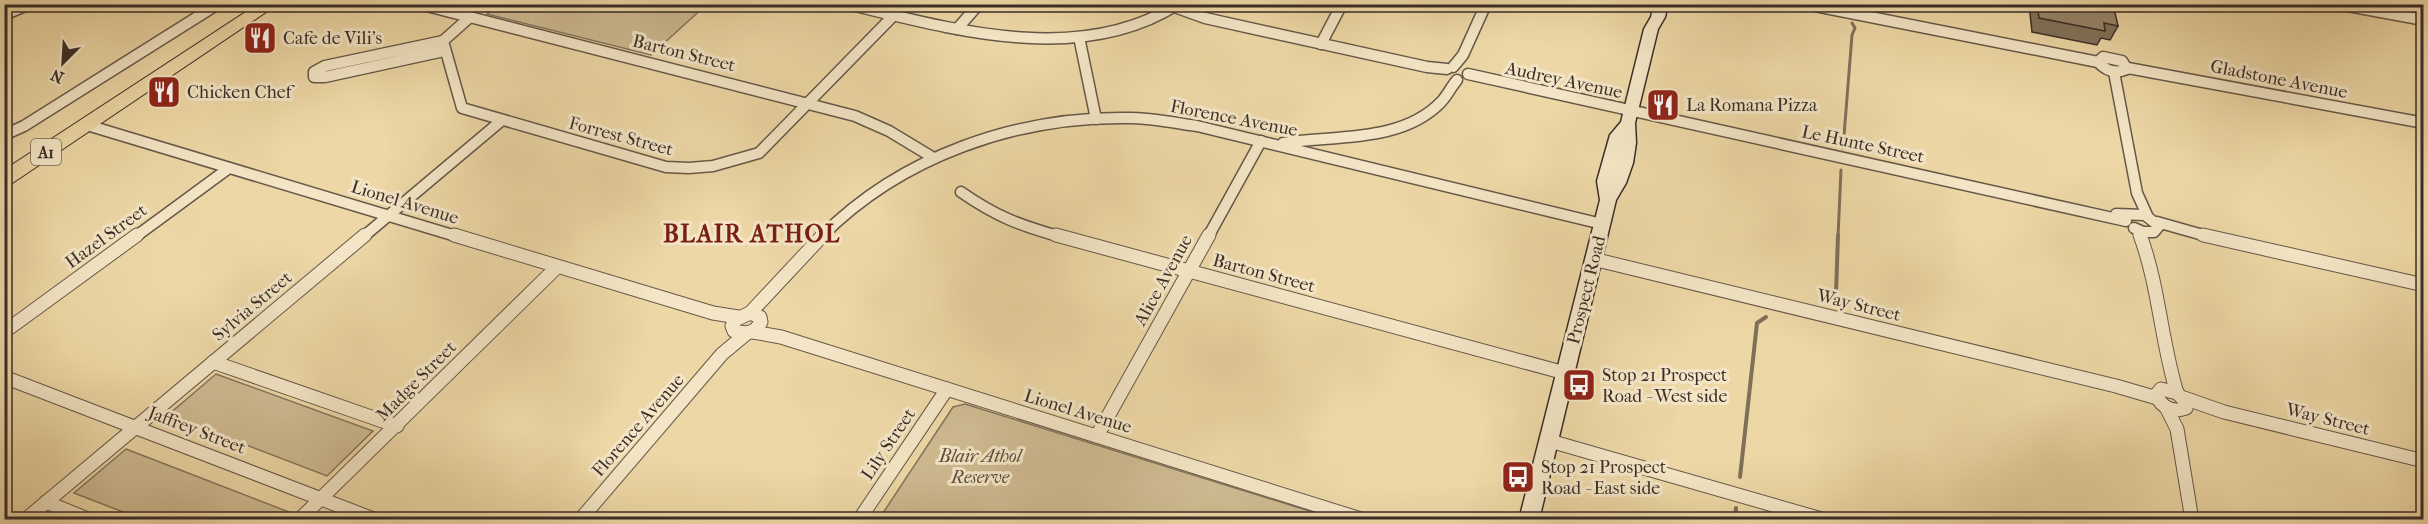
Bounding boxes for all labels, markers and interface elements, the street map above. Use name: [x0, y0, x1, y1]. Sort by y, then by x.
restaurant icon: Cafe de Vili's: [242, 20, 278, 56]
place label: Cafe de Vili's: [283, 28, 382, 49]
street label: Barton Street: [630, 31, 738, 77]
north arrow: [33, 33, 93, 93]
street label: Gladstone Avenue: [2209, 56, 2349, 103]
street label: Audrey Avenue: [1502, 58, 1624, 103]
text: N: [47, 65, 67, 87]
restaurant icon: Chicken Chef: [146, 74, 182, 110]
place label: Chicken Chef: [187, 82, 296, 103]
restaurant icon: La Romana Pizza: [1645, 87, 1681, 123]
place label: La Romana Pizza: [1686, 95, 1818, 116]
street label: Florence Avenue: [1168, 96, 1299, 141]
street label: Forrest Street: [566, 112, 676, 161]
street label: Le Hunte Street: [1800, 121, 1927, 168]
road number: A1: [31, 139, 61, 165]
street label: Lionel Avenue: [349, 176, 461, 229]
street label: Hazel Street: [61, 199, 152, 273]
district label: BLAIR ATHOL: [663, 220, 841, 248]
street label: Alice Avenue: [1129, 231, 1197, 330]
street label: Prospect Road: [1563, 233, 1610, 347]
street label: Barton Street: [1210, 250, 1318, 297]
street label: Sylvia Street: [208, 267, 297, 346]
street label: Way Street: [1814, 285, 1903, 326]
street label: Madge Street: [372, 337, 461, 426]
place label: Stop 21 Prospect Road - West side: [1602, 365, 1728, 407]
bus stop icon: Stop 21 Prospect Road - West side: [1561, 367, 1597, 403]
street label: Florence Avenue: [588, 370, 689, 481]
street label: Lionel Avenue: [1022, 385, 1134, 438]
street label: Way Street: [2283, 399, 2372, 440]
street label: Jaffrey Street: [143, 402, 249, 459]
street label: Lily Street: [857, 404, 920, 484]
park label: Blair Athol Reserve: [938, 446, 1024, 488]
place label: Stop 21 Prospect Road - East side: [1541, 457, 1667, 499]
bus stop icon: Stop 21 Prospect Road - East side: [1500, 459, 1536, 495]

